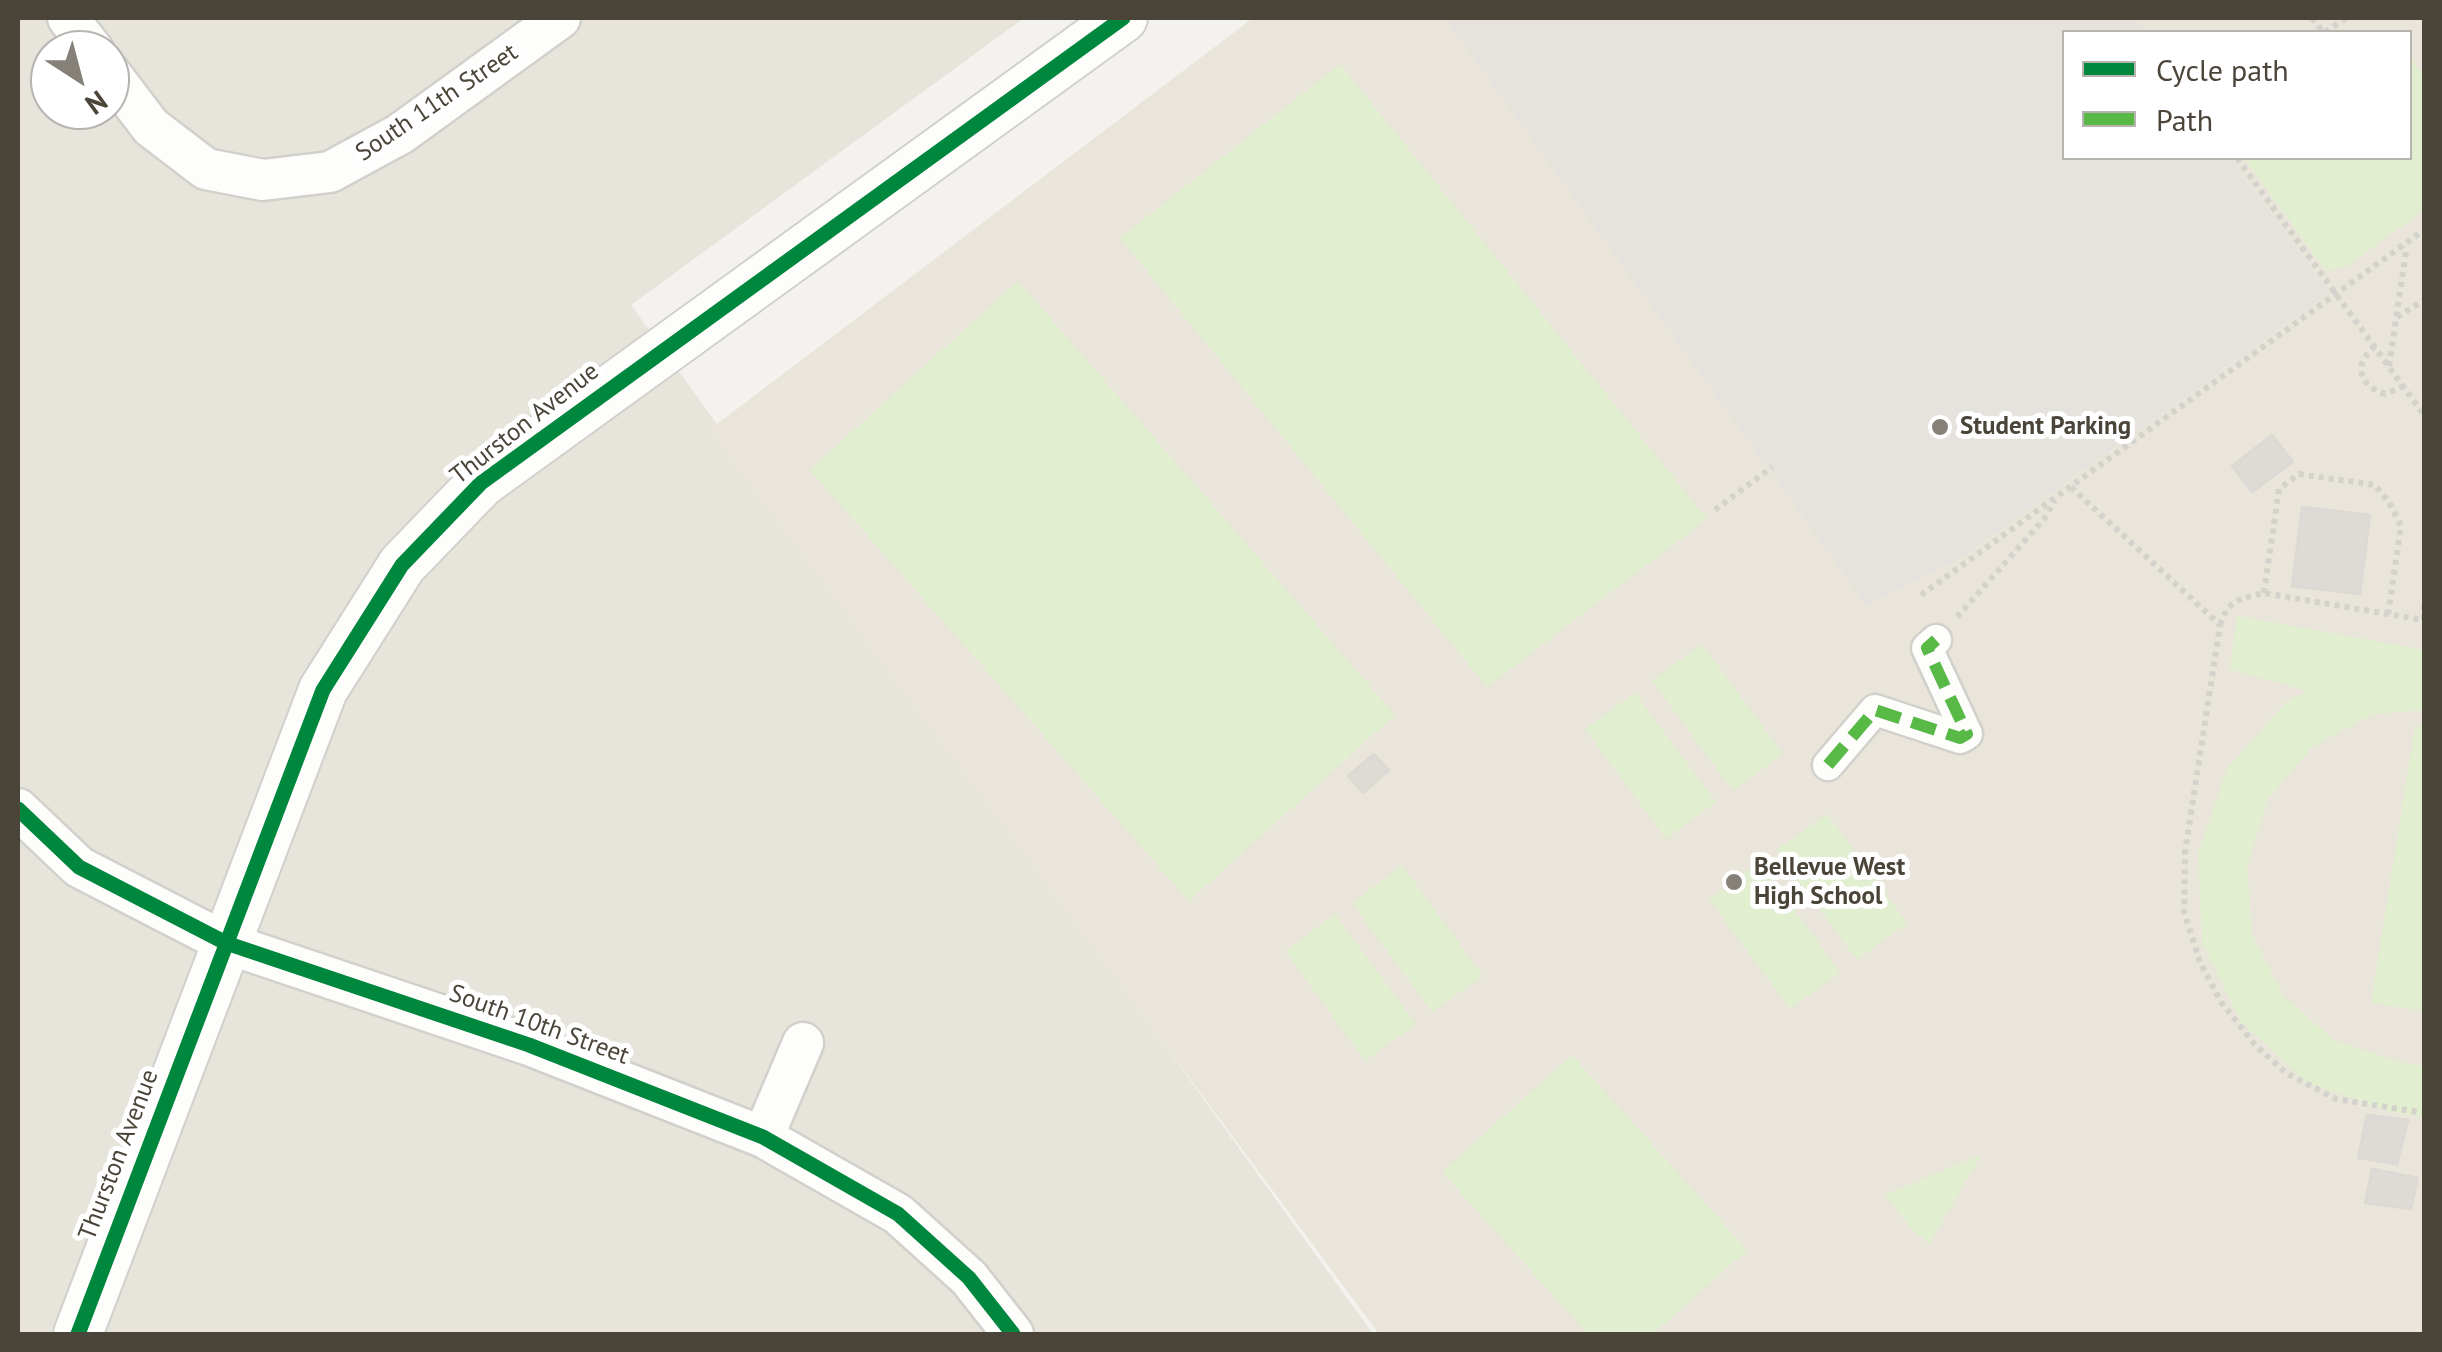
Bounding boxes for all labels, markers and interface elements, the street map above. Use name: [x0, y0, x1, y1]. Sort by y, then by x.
north arrow: [30, 30, 130, 130]
legend: [2062, 30, 2412, 160]
street label: South 11th Street: [350, 38, 524, 168]
text: Cycle path: [2156, 50, 2289, 89]
text: N: [78, 83, 115, 123]
text: Path: [2156, 100, 2213, 139]
street label: Thurston Avenue: [445, 357, 605, 491]
place label: Student Parking: [1960, 412, 2131, 442]
marker: Student Parking: [1929, 416, 1951, 438]
place label: Bellevue West High School: [1754, 853, 1905, 912]
marker: Bellevue West High School: [1723, 871, 1745, 893]
street label: South 10th Street: [445, 979, 633, 1071]
street label: Thurston Avenue: [73, 1066, 165, 1244]

